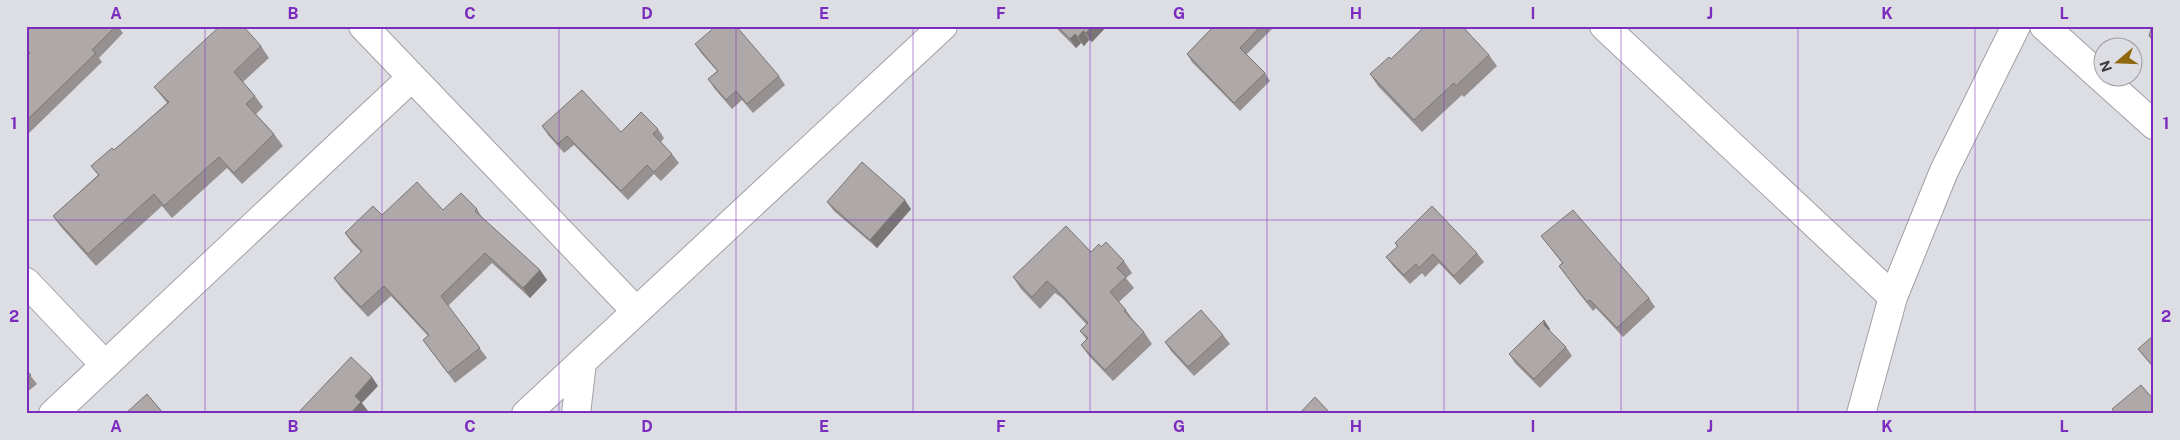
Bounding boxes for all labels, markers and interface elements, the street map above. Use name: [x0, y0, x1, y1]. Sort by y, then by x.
text: A: [110, 4, 122, 23]
text: B: [288, 4, 299, 23]
text: C: [464, 4, 476, 23]
text: D: [641, 4, 653, 23]
text: E: [819, 4, 829, 23]
text: F: [996, 4, 1006, 23]
text: G: [1173, 4, 1185, 23]
text: H: [1350, 4, 1362, 23]
text: I: [1531, 4, 1535, 23]
text: J: [1707, 4, 1713, 23]
text: K: [1881, 4, 1893, 23]
text: L: [2059, 4, 2069, 23]
north arrow: [2092, 38, 2142, 88]
text: N: [2096, 58, 2115, 74]
text: 1: [11, 114, 17, 133]
text: 1: [2163, 114, 2169, 133]
text: 2: [9, 307, 19, 326]
text: 2: [2161, 307, 2171, 326]
text: A: [110, 417, 122, 436]
text: B: [288, 417, 299, 436]
text: C: [464, 417, 476, 436]
text: D: [641, 417, 653, 436]
text: E: [819, 417, 829, 436]
text: F: [996, 417, 1006, 436]
text: G: [1173, 417, 1185, 436]
text: H: [1350, 417, 1362, 436]
text: I: [1531, 417, 1535, 436]
text: J: [1707, 417, 1713, 436]
text: K: [1881, 417, 1893, 436]
text: L: [2059, 417, 2069, 436]

